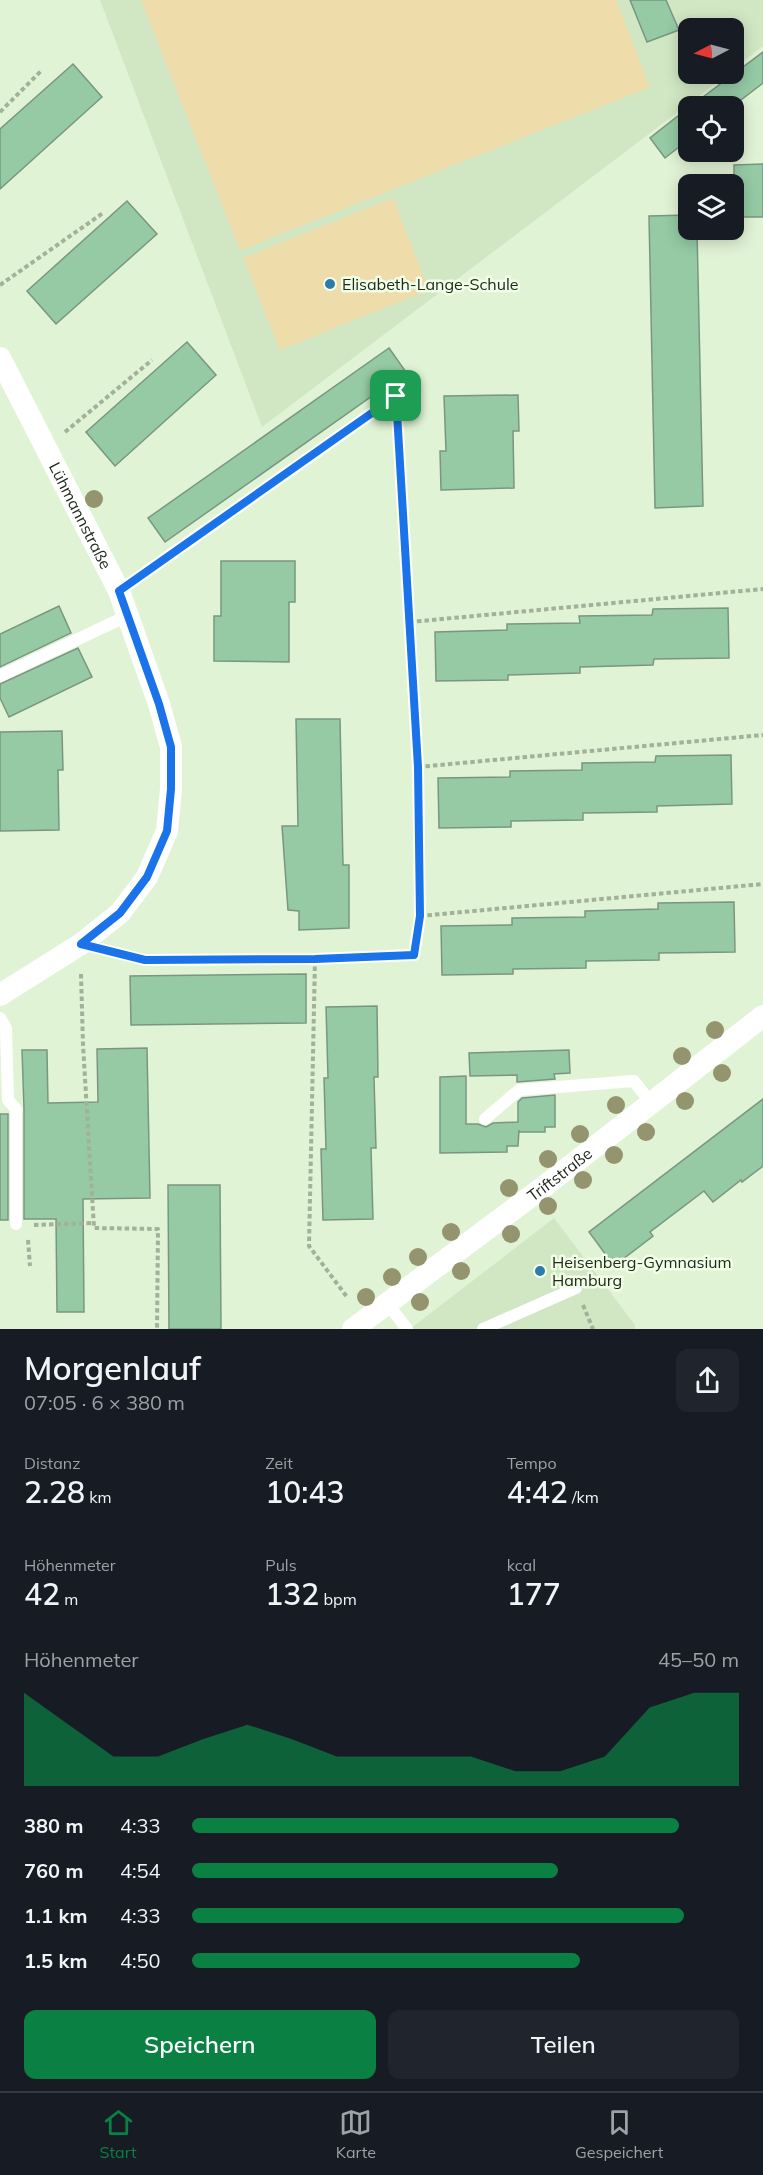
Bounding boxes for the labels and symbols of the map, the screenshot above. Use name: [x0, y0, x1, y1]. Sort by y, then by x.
north arrow: [678, 18, 744, 84]
place label: Elisabeth-Lange-Schule: [342, 274, 518, 294]
marker: Elisabeth-Lange-Schule: [323, 277, 337, 291]
pin: [370, 370, 421, 421]
street label: Lühmannstraße: [45, 459, 116, 572]
street label: Triftstraße: [523, 1143, 596, 1206]
place label: Heisenberg-Gymnasium Hamburg: [552, 1252, 732, 1290]
marker: Heisenberg-Gymnasium Hamburg: [533, 1264, 547, 1278]

